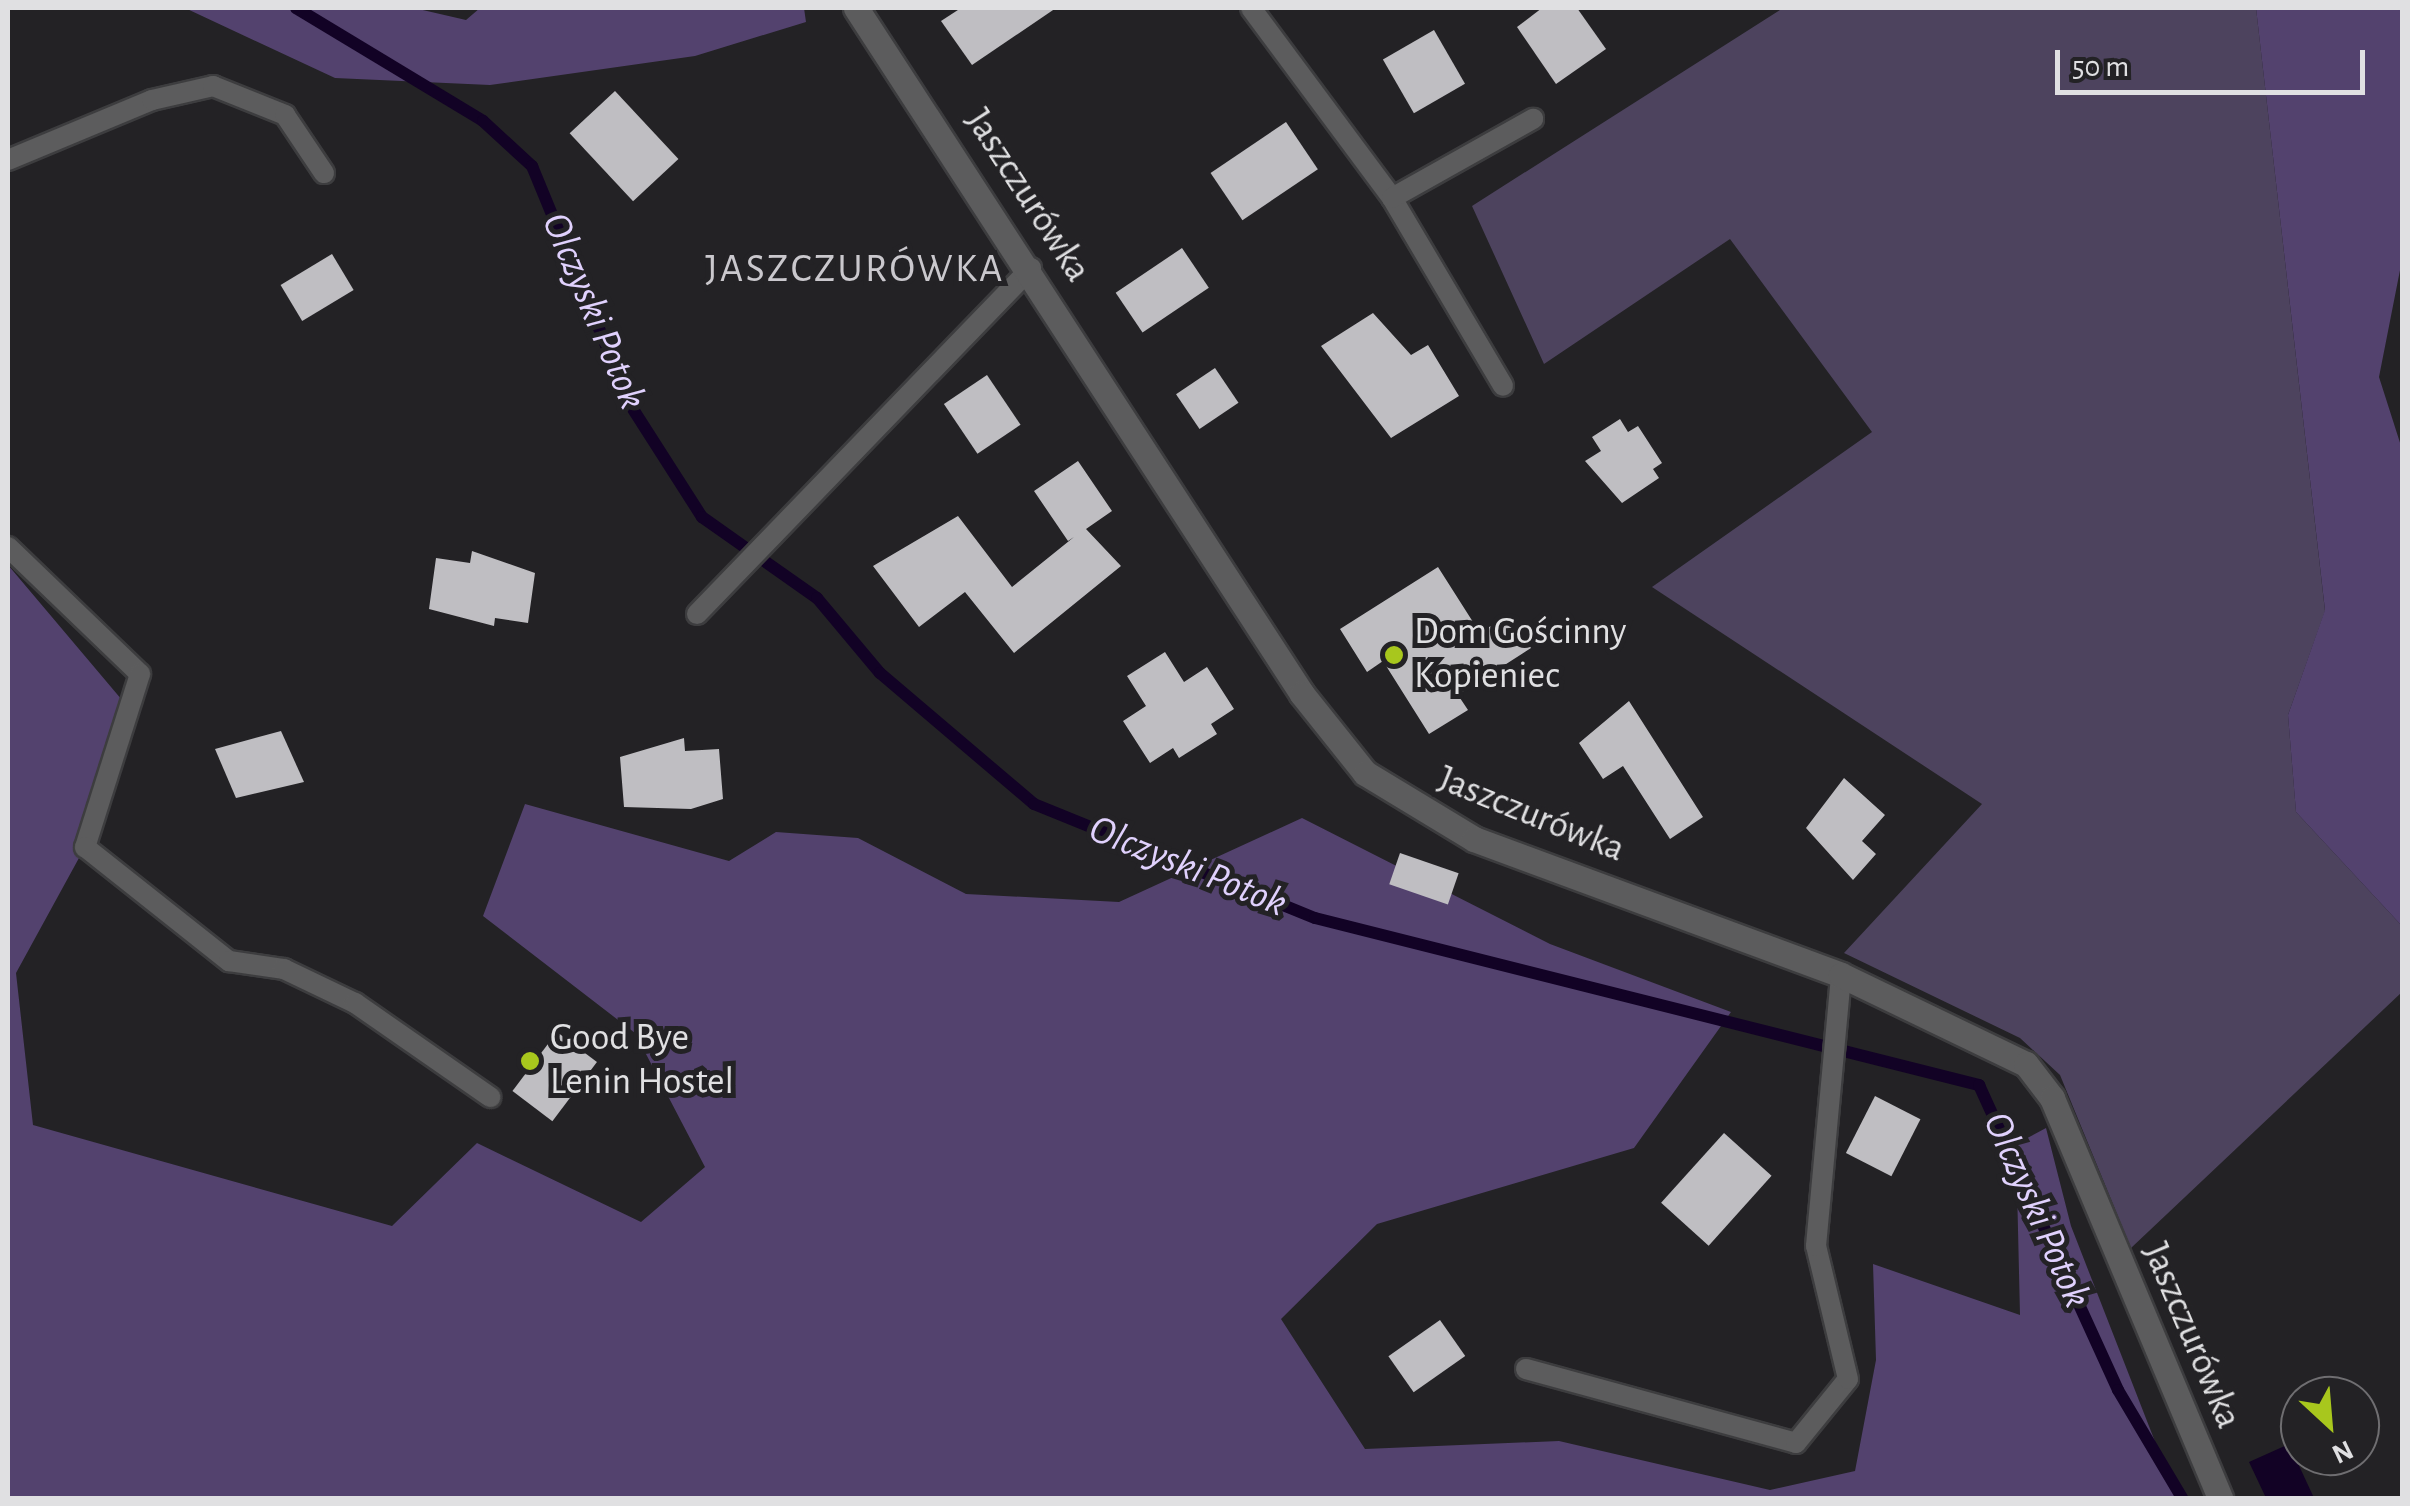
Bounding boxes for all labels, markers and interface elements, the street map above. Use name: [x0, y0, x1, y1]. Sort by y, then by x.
scale bar: [2060, 30, 2370, 92]
text: 50 m: [2072, 52, 2129, 82]
street label: Jaszczurówka: [954, 101, 1100, 291]
water label: Olczyski Potok: [531, 206, 657, 416]
district label: JASZCZURÓWKA: [705, 245, 1005, 293]
place label: Dom Gościnny Kopieniec: [1414, 610, 1626, 699]
marker: Dom Gościnny Kopieniec: [1383, 644, 1405, 666]
street label: Jaszczurówka: [1431, 757, 1631, 873]
water label: Olczyski Potok: [1082, 805, 1294, 927]
place label: Good Bye Lenin Hostel: [550, 1016, 734, 1106]
marker: Good Bye Lenin Hostel: [519, 1050, 541, 1072]
water label: Olczyski Potok: [1973, 1105, 2101, 1315]
street label: Jaszczurówka: [2131, 1236, 2251, 1436]
north arrow: [2280, 1376, 2380, 1476]
text: N: [2327, 1434, 2357, 1468]

